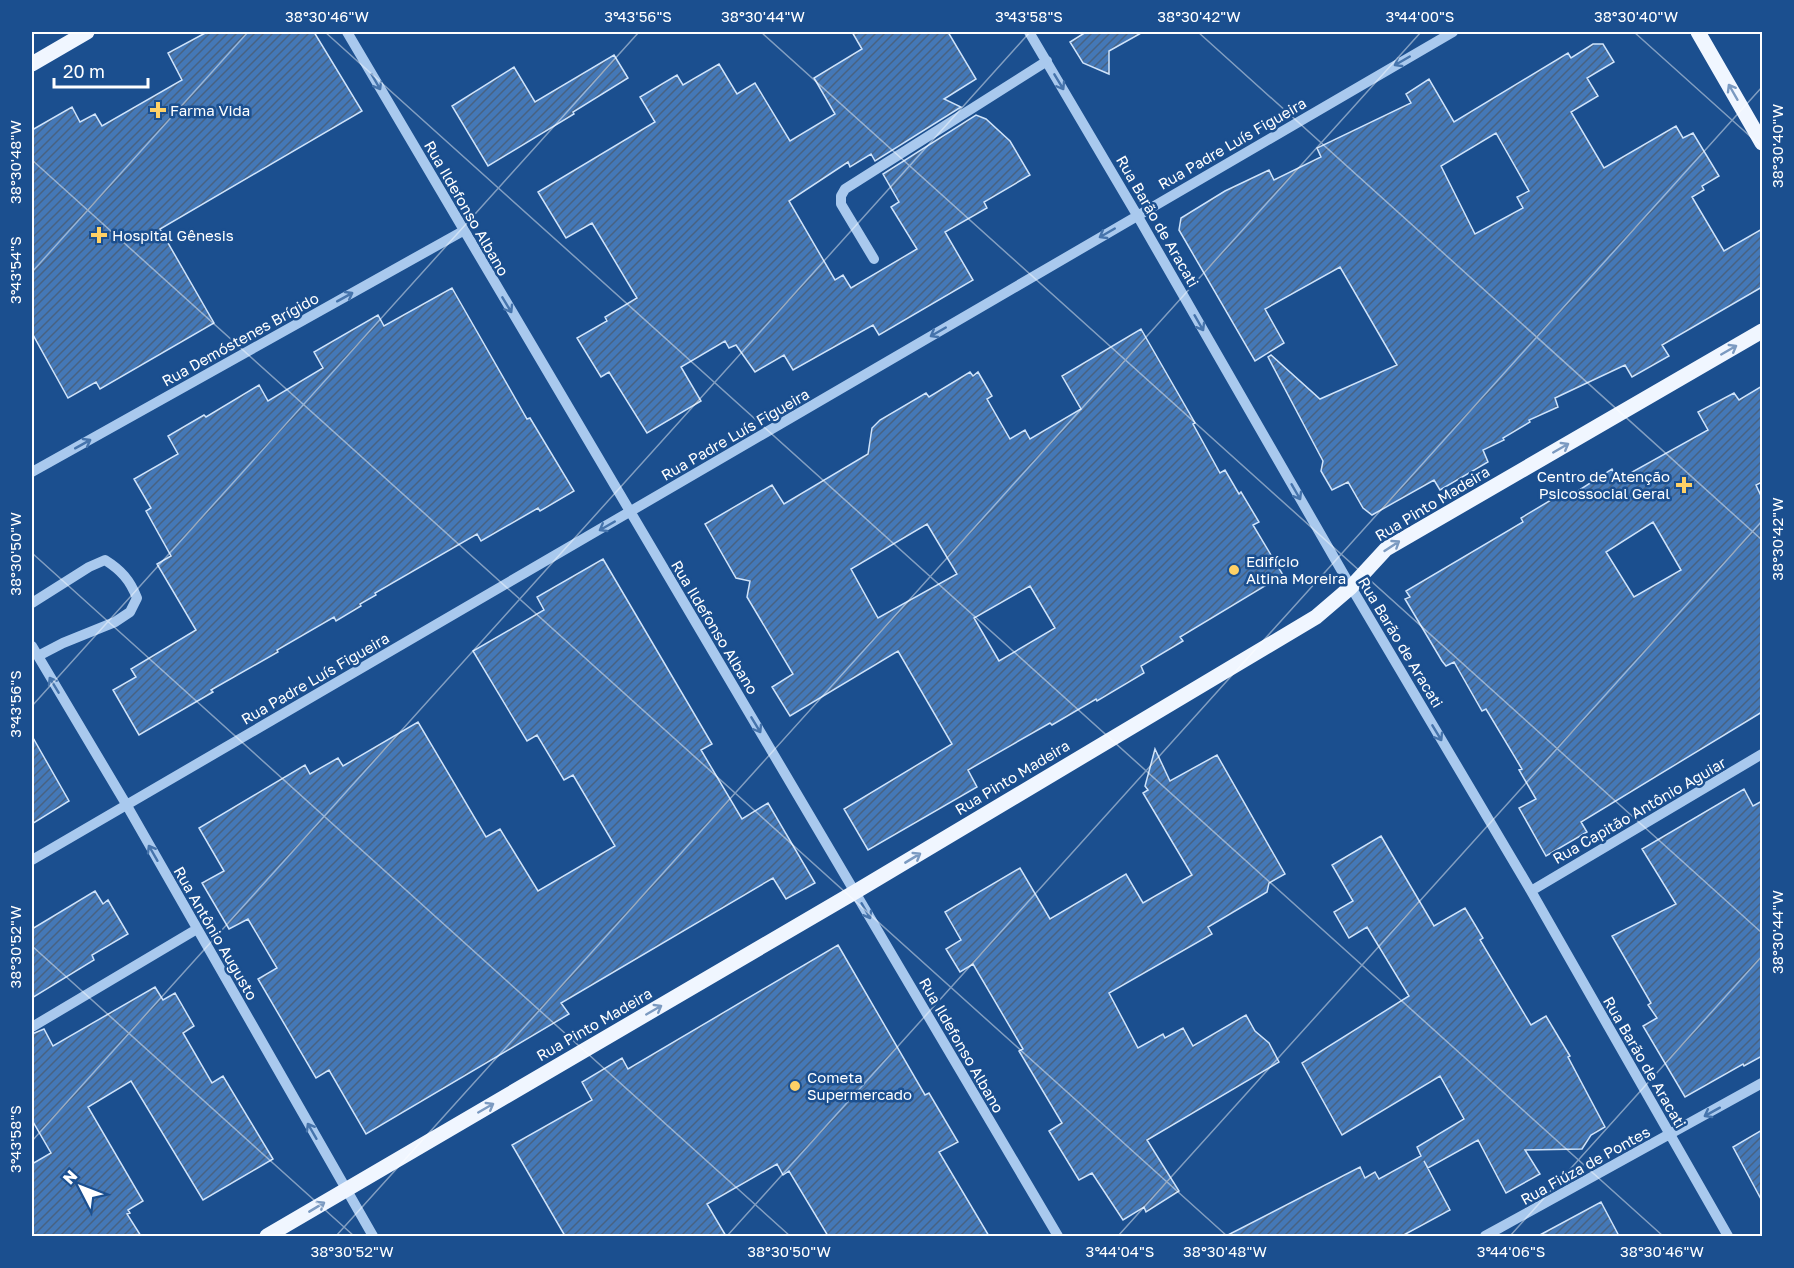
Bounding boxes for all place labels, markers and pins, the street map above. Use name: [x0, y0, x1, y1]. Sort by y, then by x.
place label: Farma Vida: [170, 101, 250, 119]
marker: Farma Vida: [151, 103, 165, 117]
marker: Hospital Gênesis: [90, 226, 108, 244]
place label: Hospital Gênesis: [112, 226, 234, 244]
place label: Centro de Atenção Psicossocial Geral: [1537, 467, 1670, 502]
marker: Centro de Atenção Psicossocial Geral: [1675, 476, 1693, 494]
place label: Edifício Altina Moreira: [1246, 552, 1346, 587]
marker: Edifício Altina Moreira: [1227, 563, 1241, 577]
place label: Cometa Supermercado: [807, 1068, 912, 1103]
marker: Cometa Supermercado: [788, 1079, 802, 1093]

